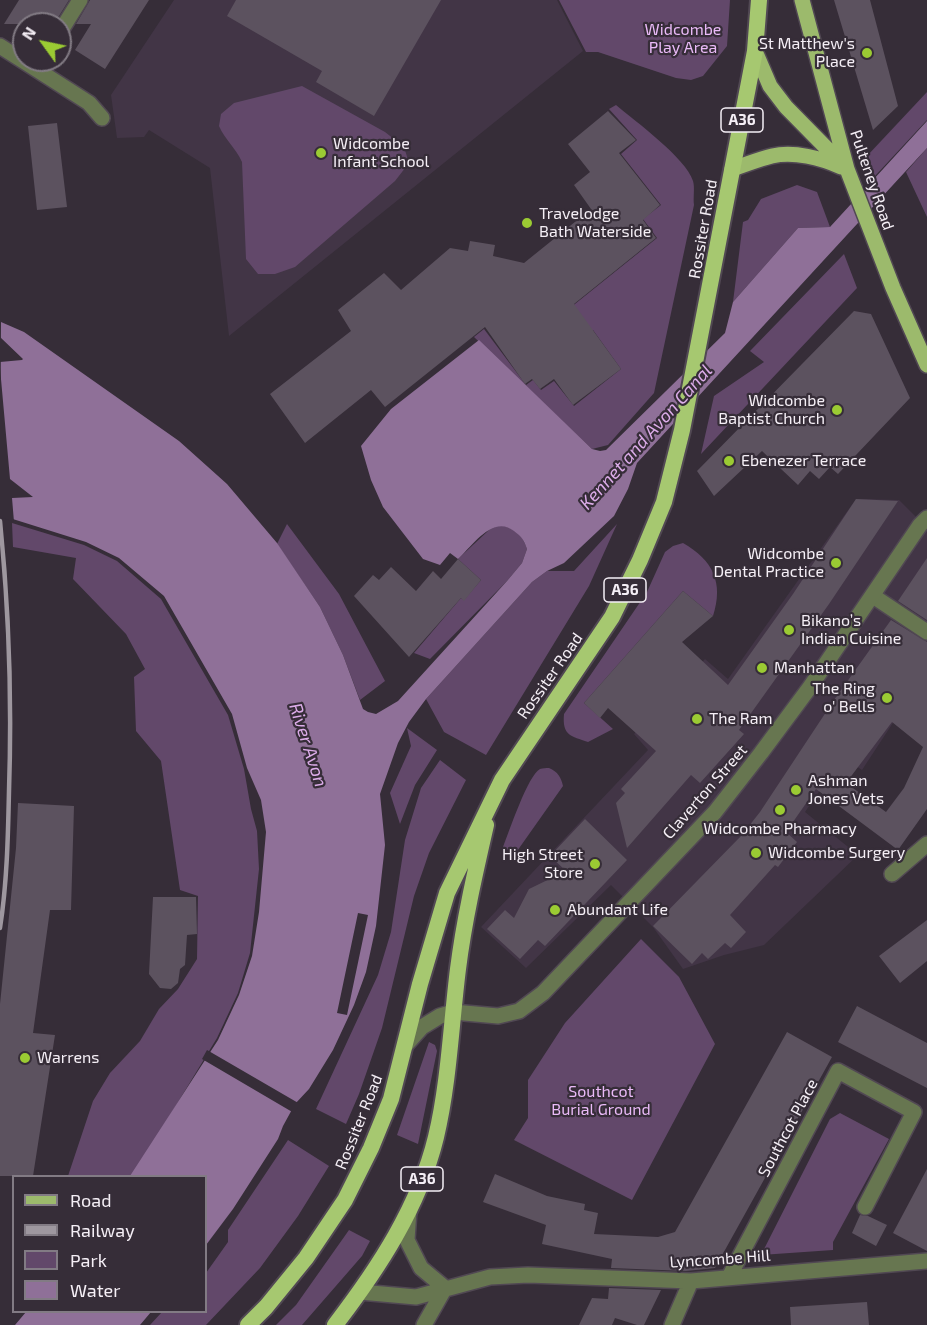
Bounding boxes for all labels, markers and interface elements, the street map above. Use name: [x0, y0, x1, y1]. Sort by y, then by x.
north arrow: [12, 12, 72, 72]
park label: Widcombe Play Area: [645, 20, 721, 58]
text: N: [17, 23, 39, 43]
place label: St Matthew's Place: [759, 34, 855, 72]
marker: St Matthew's Place: [860, 46, 874, 60]
road number: A36: [721, 108, 763, 132]
street label: Pulteney Road: [846, 127, 898, 233]
place label: Widcombe Infant School: [333, 134, 429, 172]
marker: Widcombe Infant School: [314, 146, 328, 160]
street label: Rossiter Road: [685, 178, 721, 280]
place label: Travelodge Bath Waterside: [539, 204, 651, 242]
marker: Travelodge Bath Waterside: [520, 216, 534, 230]
water label: Kennet and Avon Canal: [575, 360, 717, 514]
place label: Widcombe Baptist Church: [718, 391, 825, 429]
marker: Widcombe Baptist Church: [830, 403, 844, 417]
place label: Ebenezer Terrace: [741, 451, 866, 471]
marker: Ebenezer Terrace: [722, 454, 736, 468]
place label: Widcombe Dental Practice: [713, 544, 824, 582]
marker: Widcombe Dental Practice: [829, 556, 843, 570]
road number: A36: [604, 578, 646, 602]
place label: Bikano’s Indian Cuisine: [801, 611, 901, 649]
marker: Bikano’s Indian Cuisine: [782, 623, 796, 637]
street label: Rossiter Road: [513, 629, 587, 723]
place label: Manhattan: [774, 658, 854, 678]
marker: Manhattan: [755, 661, 769, 675]
place label: The Ring o' Bells: [812, 679, 875, 717]
marker: The Ring o' Bells: [880, 691, 894, 705]
water label: River Avon: [284, 700, 332, 790]
place label: The Ram: [709, 709, 772, 729]
marker: The Ram: [690, 712, 704, 726]
street label: Claverton Street: [659, 741, 751, 843]
place label: Ashman Jones Vets: [808, 771, 884, 809]
marker: Ashman Jones Vets: [789, 783, 803, 797]
marker: Widcombe Pharmacy: [773, 803, 787, 817]
place label: Widcombe Pharmacy: [703, 819, 857, 839]
place label: Widcombe Surgery: [768, 843, 905, 863]
place label: High Street Store: [502, 845, 583, 883]
marker: Widcombe Surgery: [749, 846, 763, 860]
marker: High Street Store: [588, 857, 602, 871]
place label: Abundant Life: [567, 900, 668, 920]
marker: Abundant Life: [548, 903, 562, 917]
place label: Warrens: [37, 1048, 99, 1068]
marker: Warrens: [18, 1051, 32, 1065]
street label: Rossiter Road: [331, 1072, 387, 1172]
street label: Southcot Place: [754, 1076, 822, 1180]
park label: Southcot Burial Ground: [551, 1082, 651, 1120]
road number: A36: [401, 1167, 443, 1191]
legend: [12, 1175, 207, 1313]
text: Road: [70, 1189, 111, 1211]
text: Railway: [70, 1219, 135, 1241]
street label: Lyncombe Hill: [669, 1246, 771, 1272]
text: Park: [70, 1249, 107, 1271]
text: Water: [70, 1279, 120, 1301]

